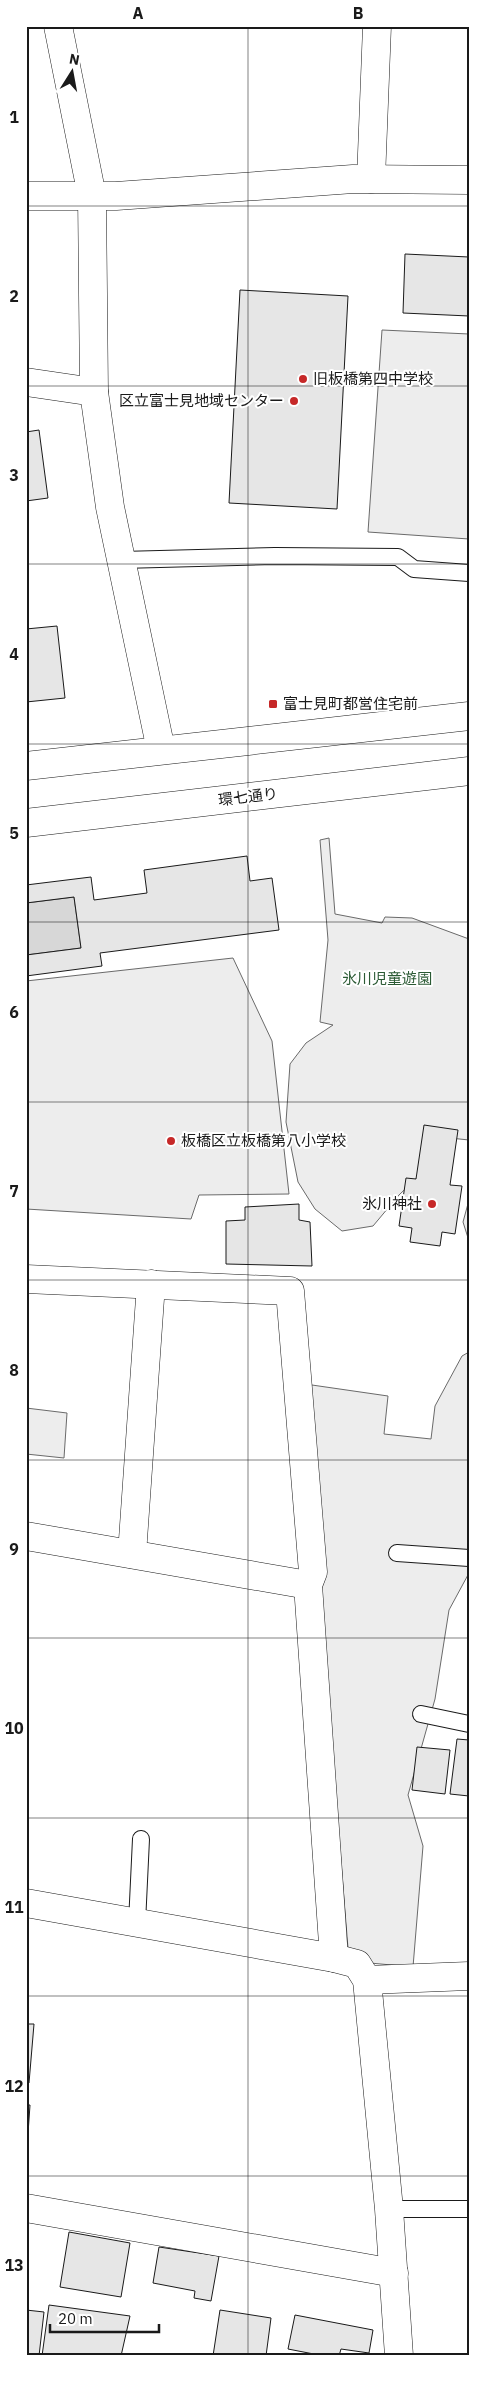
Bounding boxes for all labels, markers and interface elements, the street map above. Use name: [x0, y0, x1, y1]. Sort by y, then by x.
text: A: [133, 3, 144, 23]
text: B: [353, 3, 364, 23]
north arrow: [48, 48, 98, 98]
text: N: [68, 49, 81, 69]
text: 1: [9, 107, 19, 127]
text: 2: [9, 286, 19, 306]
place label: 旧板橋第四中学校: [313, 369, 433, 388]
marker: 旧板橋第四中学校: [297, 373, 309, 385]
place label: 区立富士見地域センター: [119, 391, 284, 410]
marker: 区立富士見地域センター: [288, 395, 300, 407]
text: 3: [9, 465, 19, 485]
text: 4: [9, 644, 19, 664]
place label: 富士見町都営住宅前: [283, 694, 418, 713]
marker: 富士見町都営住宅前: [267, 698, 279, 710]
street label: 環七通り: [217, 783, 279, 810]
text: 5: [9, 823, 19, 843]
park label: 氷川児童遊園: [342, 969, 432, 988]
text: 6: [9, 1002, 19, 1022]
place label: 板橋区立板橋第八小学校: [181, 1131, 346, 1150]
marker: 板橋区立板橋第八小学校: [165, 1135, 177, 1147]
text: 7: [9, 1181, 19, 1201]
place label: 氷川神社: [362, 1194, 422, 1213]
marker: 氷川神社: [426, 1198, 438, 1210]
text: 8: [9, 1360, 19, 1380]
text: 9: [9, 1539, 19, 1559]
text: 10: [4, 1718, 24, 1738]
text: 11: [4, 1897, 24, 1917]
text: 12: [4, 2076, 24, 2096]
text: 13: [4, 2255, 24, 2275]
scale bar: [50, 2302, 159, 2334]
text: 20 m: [58, 2309, 93, 2328]

